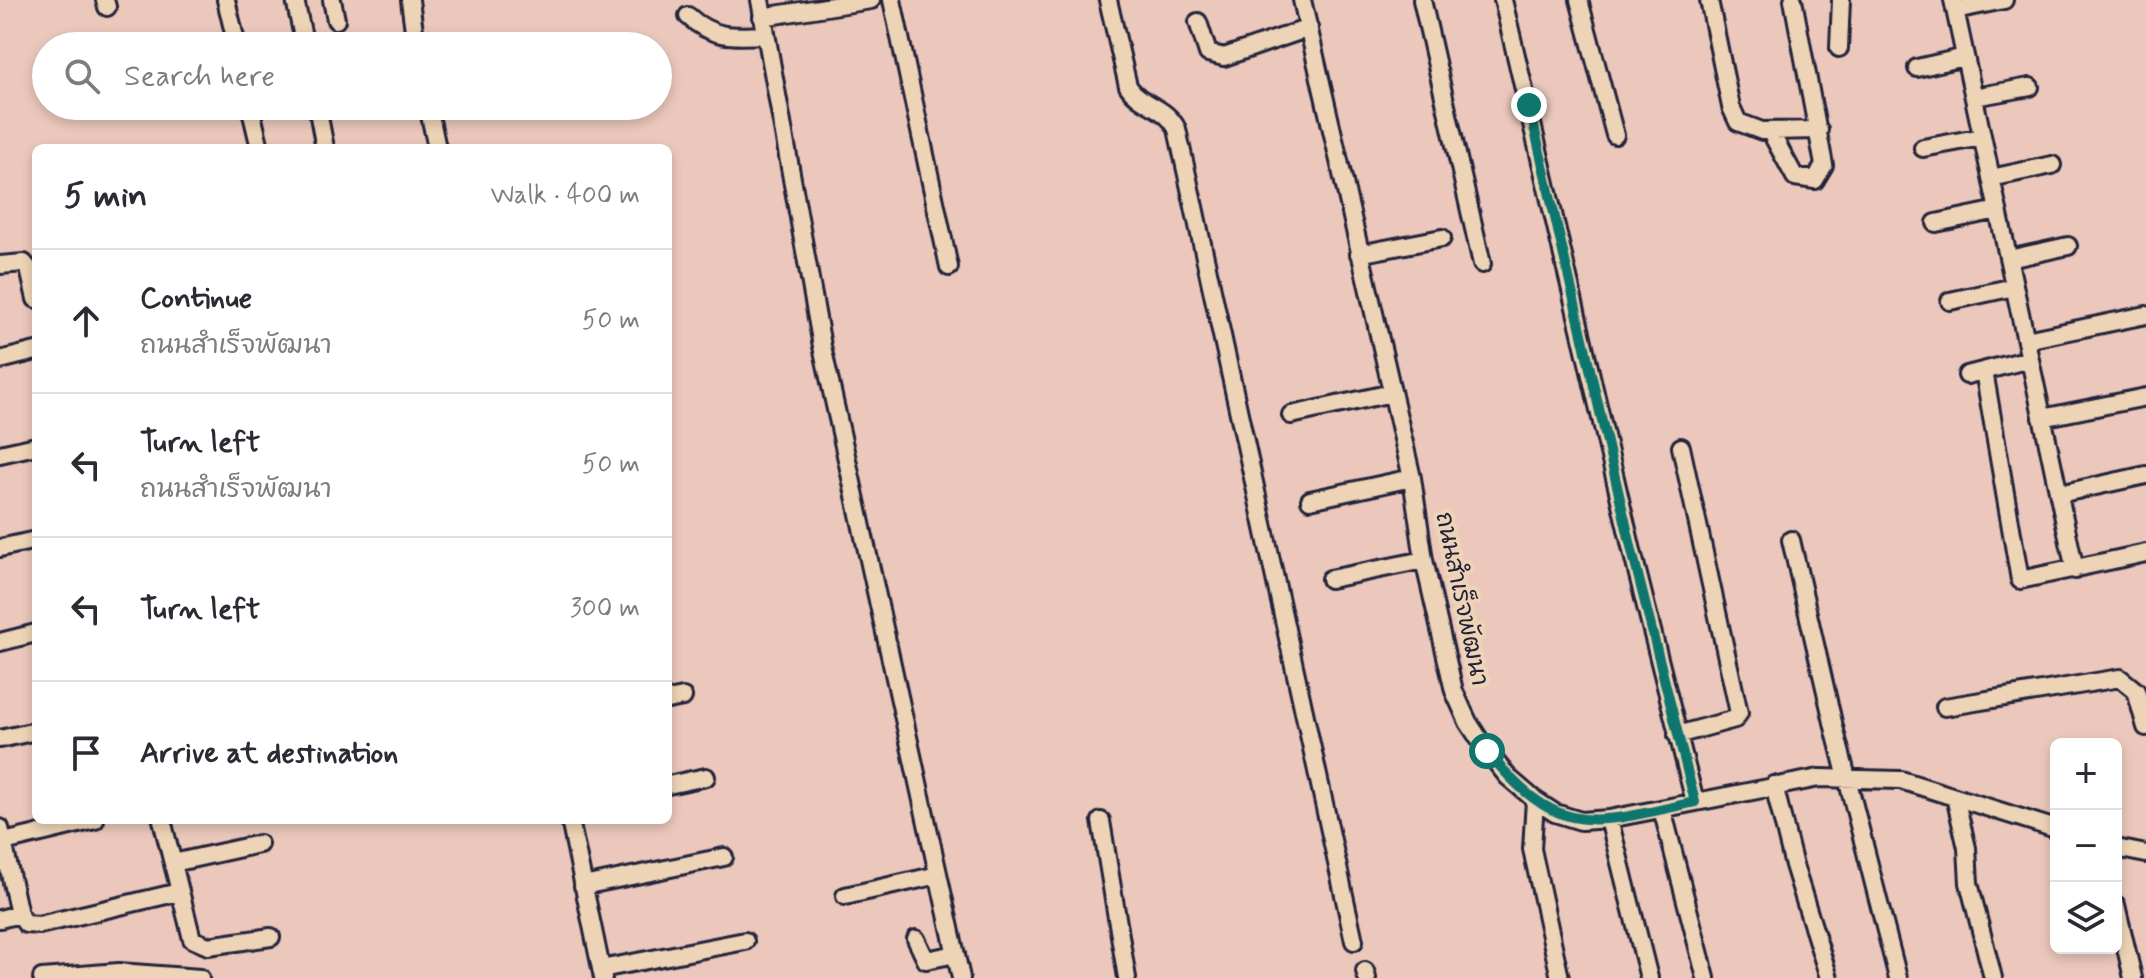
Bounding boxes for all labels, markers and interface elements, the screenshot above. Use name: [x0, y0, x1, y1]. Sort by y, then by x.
search box: [32, 32, 672, 120]
icon: search: [60, 54, 104, 98]
text: Search here: [124, 57, 275, 96]
route end: [1511, 87, 1547, 123]
text: 5 min: [64, 174, 147, 219]
text: Walk · 400 m: [490, 179, 640, 213]
text: Continue: [140, 279, 252, 318]
icon: ahead: [64, 299, 108, 343]
text: 50 m: [582, 304, 640, 338]
text: ถนนสำเร็จพัฒนา: [140, 329, 332, 363]
text: Turn left: [140, 423, 260, 462]
icon: left: [64, 443, 108, 487]
text: 50 m: [582, 448, 640, 482]
text: ถนนสำเร็จพัฒนา: [140, 473, 332, 507]
street label: ถนนสำเร็จพัฒนา: [1427, 509, 1497, 689]
icon: left: [64, 587, 108, 631]
text: Turn left: [140, 590, 260, 629]
text: 300 m: [570, 592, 640, 626]
icon: arrive: [64, 731, 108, 775]
route start: [1469, 733, 1505, 769]
text: Arrive at destination: [140, 734, 398, 773]
map controls: [2050, 738, 2122, 954]
button: +: [2050, 738, 2122, 810]
button: −: [2050, 810, 2122, 882]
button: layers: [2050, 882, 2122, 954]

